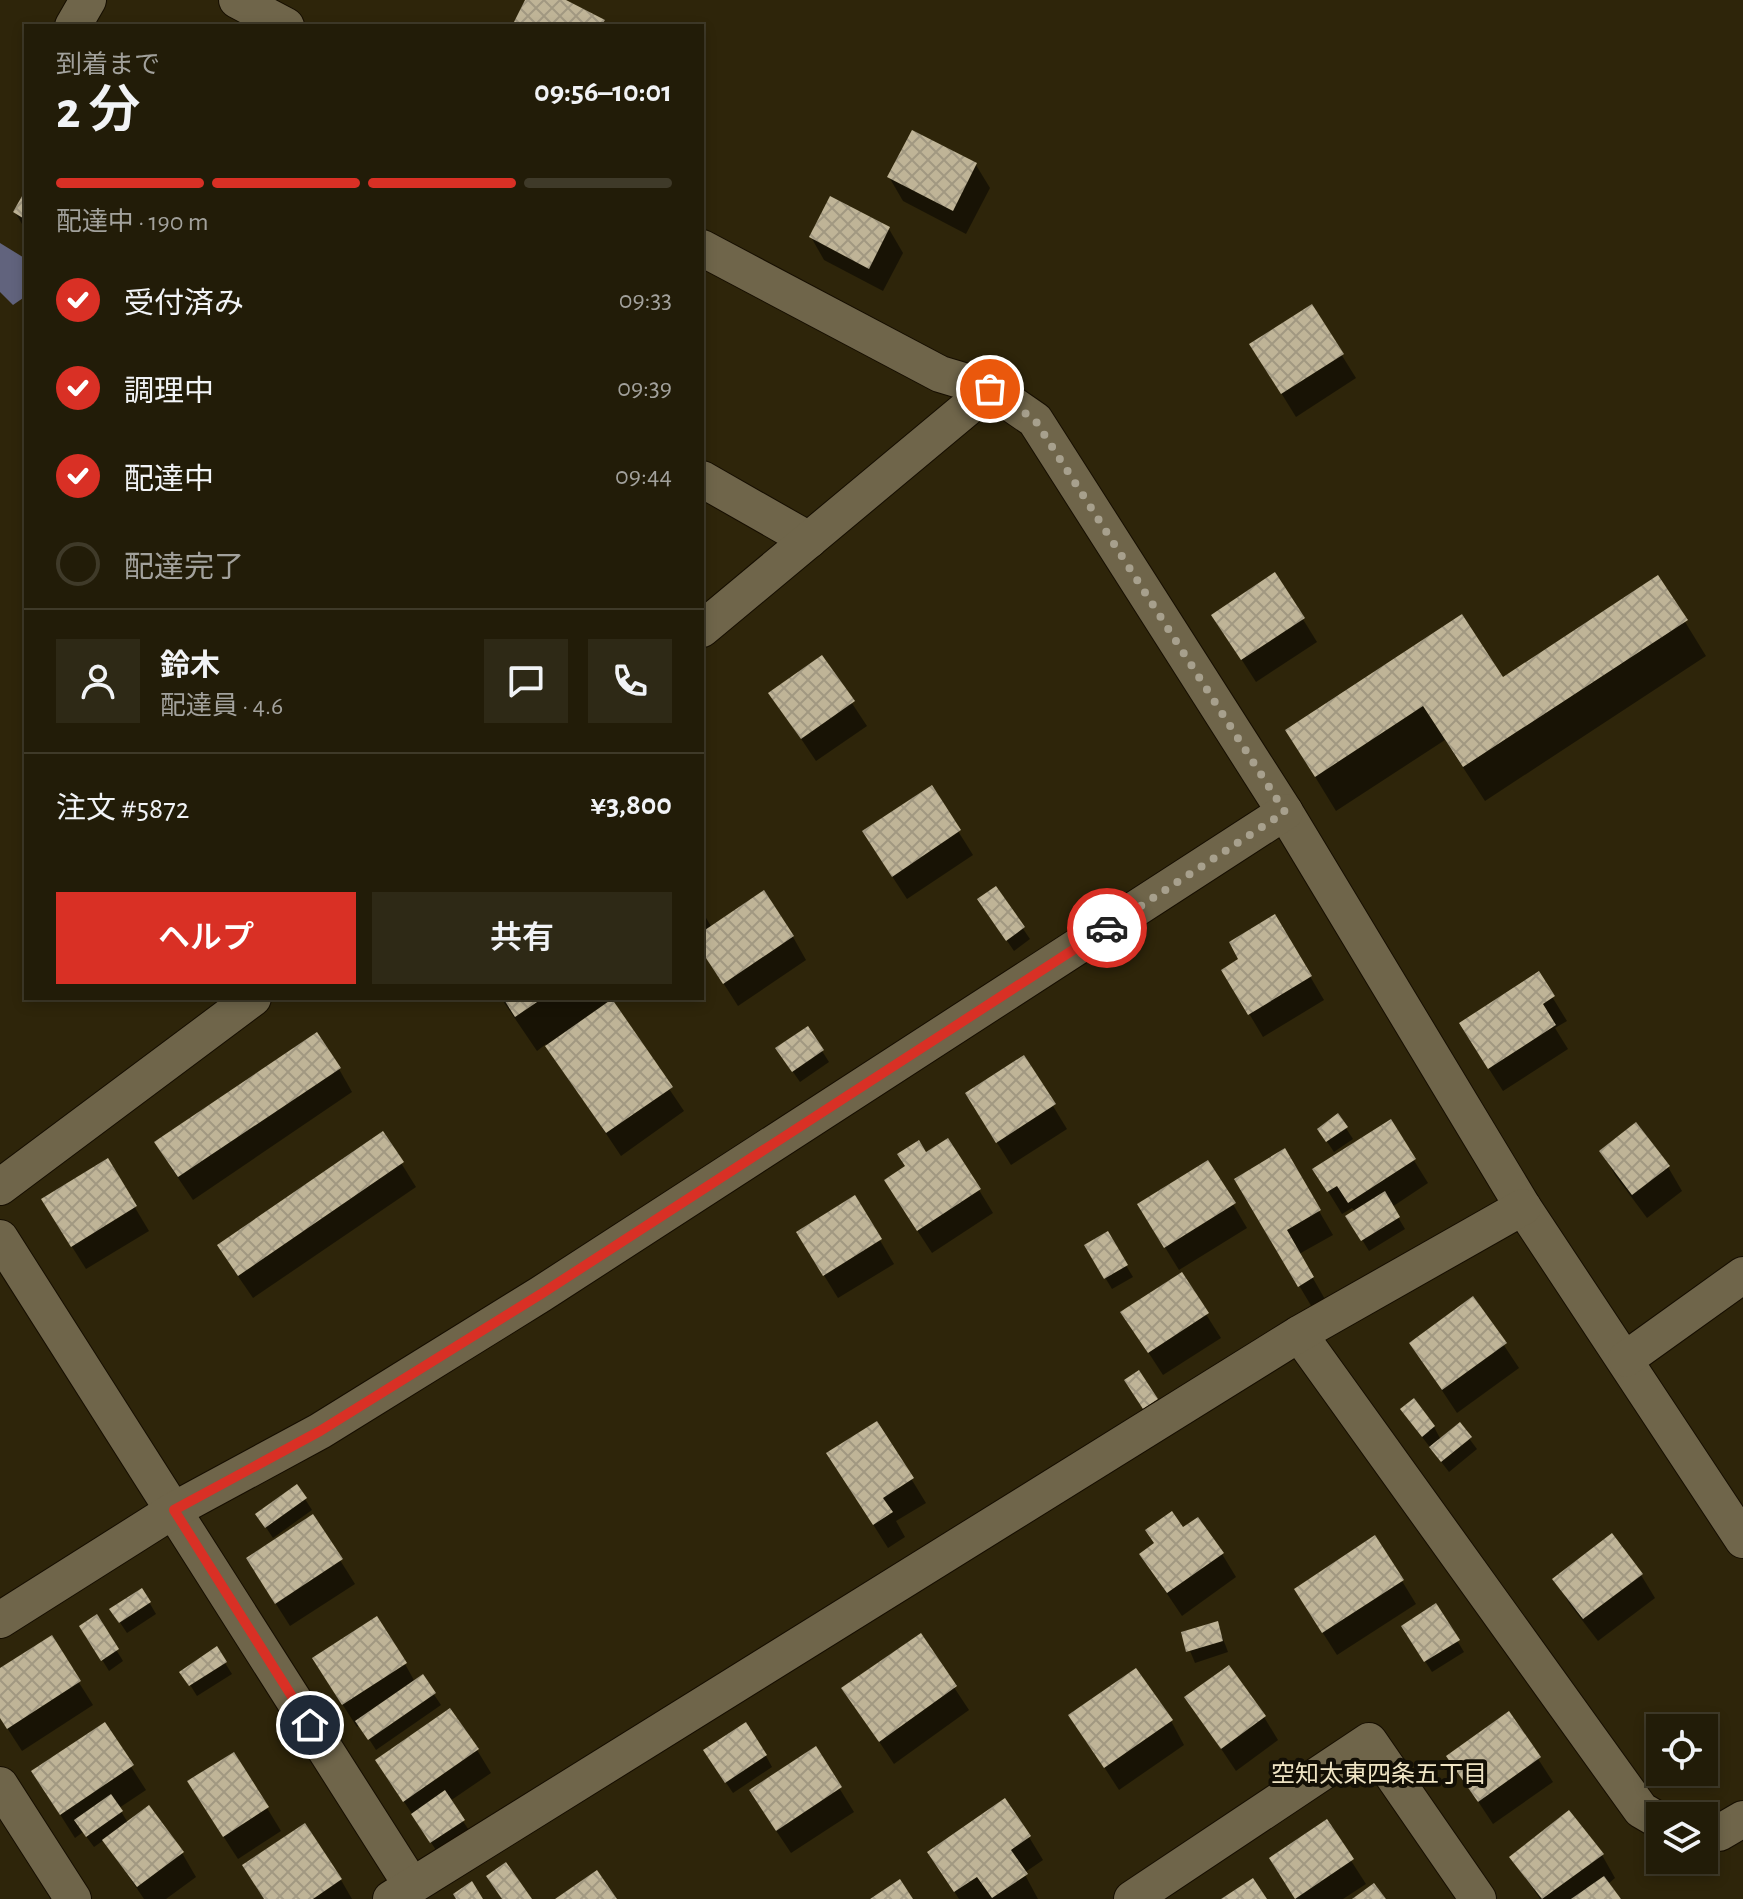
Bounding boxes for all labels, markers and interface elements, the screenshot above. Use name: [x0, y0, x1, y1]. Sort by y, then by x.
text: 到着まで: [56, 52, 160, 78]
text: 09:56–10:01: [534, 77, 672, 107]
text: 2 分: [56, 85, 140, 137]
text: 配達中 · 190 m: [56, 209, 209, 235]
icon: check: [56, 278, 100, 322]
text: 09:33: [619, 287, 672, 313]
text: 受付済み: [124, 289, 244, 319]
pin: [956, 355, 1024, 423]
icon: check: [56, 366, 100, 410]
icon: bag: [968, 367, 1012, 411]
text: 09:39: [617, 375, 672, 401]
text: 調理中: [124, 377, 214, 407]
icon: check: [56, 454, 100, 498]
text: 09:44: [615, 463, 672, 489]
text: 配達中: [124, 465, 214, 495]
text: 配達完了: [124, 553, 244, 583]
button: person: [56, 639, 140, 723]
button: chat: [484, 639, 568, 723]
button: phone: [588, 639, 672, 723]
text: 鈴木: [160, 651, 220, 681]
text: 配達員 · 4.6: [160, 693, 283, 719]
text: ¥3,800: [590, 790, 672, 820]
text: 注文 #5872: [56, 794, 189, 824]
courier: [1067, 888, 1147, 968]
button: ヘルプ: [56, 892, 356, 984]
button: 共有: [372, 892, 672, 984]
icon: car: [1085, 906, 1129, 950]
pin: [276, 1691, 344, 1759]
icon: home: [288, 1703, 332, 1747]
map controls: [1646, 1714, 1718, 1874]
button: locate: [1646, 1714, 1718, 1786]
district label: 空知太東四条五丁目: [1271, 1761, 1487, 1787]
button: layers: [1646, 1802, 1718, 1874]

